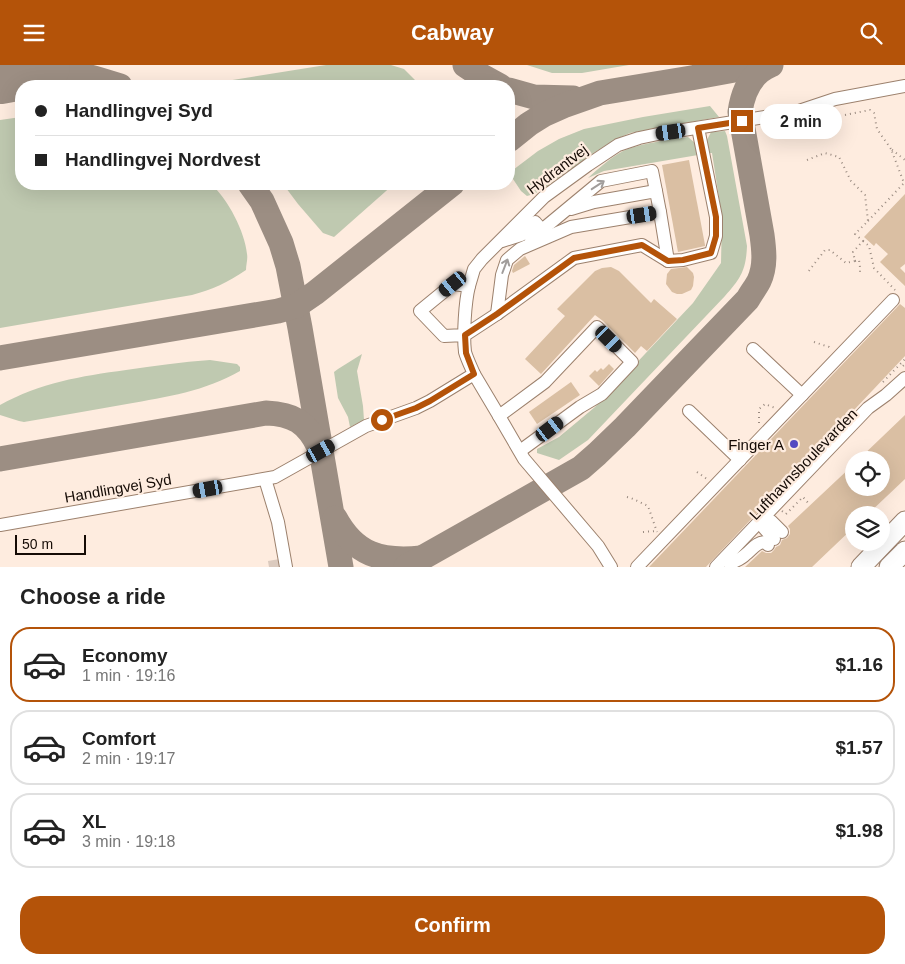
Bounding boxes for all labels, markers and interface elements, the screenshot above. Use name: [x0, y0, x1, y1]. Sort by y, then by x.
icon: menu: [20, 19, 48, 47]
icon: search: [857, 19, 885, 47]
text: Cabway: [411, 20, 494, 45]
text: Handlingvej Syd: [65, 100, 213, 121]
callout: 2 min: [760, 103, 842, 139]
route end: [731, 110, 753, 132]
text: 2 min: [780, 113, 822, 130]
car: [655, 122, 686, 142]
street label: Hydrantvej: [523, 141, 591, 197]
text: Handlingvej Nordvest: [65, 149, 260, 170]
one-way arrow: [591, 180, 605, 190]
car: [626, 205, 657, 225]
one-way arrow: [501, 259, 510, 274]
car: [436, 269, 469, 299]
car: [593, 323, 624, 355]
street label: Lufthavnsboulevarden: [746, 405, 860, 523]
route start: [371, 409, 393, 431]
car: [533, 414, 566, 444]
place label: Finger A: [728, 436, 784, 453]
car: [304, 437, 337, 465]
marker: Finger A: [788, 438, 800, 450]
map controls: [845, 451, 890, 551]
button: locate: [845, 451, 890, 496]
street label: Handlingvej Syd: [63, 470, 173, 506]
car: [191, 479, 224, 499]
button: layers: [845, 506, 890, 551]
scale bar: [15, 532, 86, 555]
text: 50 m: [22, 536, 53, 552]
text: Choose a ride: [20, 584, 165, 609]
icon: car: [22, 642, 67, 687]
text: Economy: [82, 645, 168, 666]
text: $1.16: [835, 654, 883, 675]
text: 1 min · 19:16: [82, 667, 175, 684]
icon: car: [22, 725, 67, 770]
text: Comfort: [82, 728, 156, 749]
text: $1.57: [835, 737, 883, 758]
text: 2 min · 19:17: [82, 750, 175, 767]
icon: car: [22, 808, 67, 853]
text: XL: [82, 811, 106, 832]
text: $1.98: [835, 820, 883, 841]
text: 3 min · 19:18: [82, 833, 175, 850]
button: Confirm: [20, 896, 885, 954]

